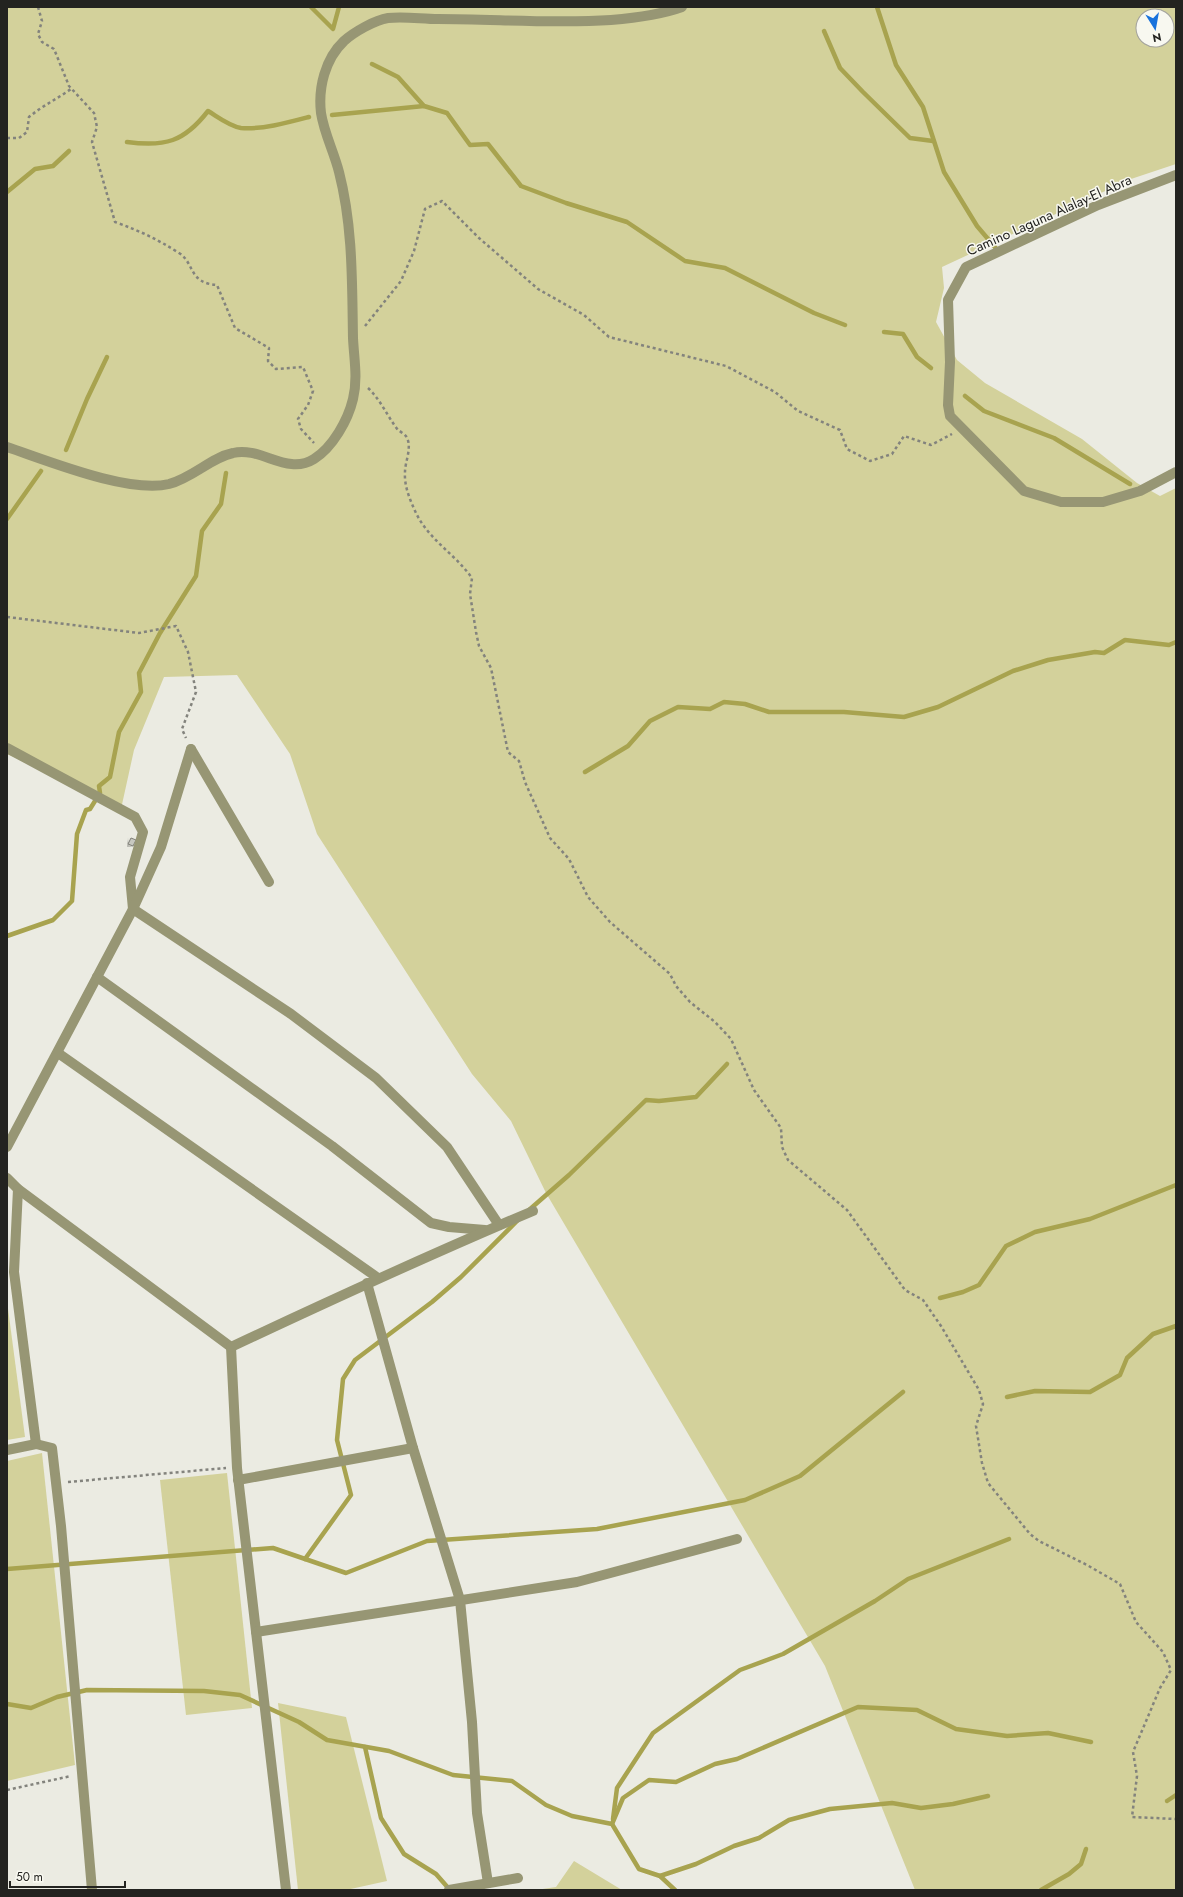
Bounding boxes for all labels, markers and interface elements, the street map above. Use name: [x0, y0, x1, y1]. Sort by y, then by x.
north arrow: [1135, 8, 1175, 48]
text: N: [1151, 29, 1163, 47]
street label: Camino Laguna Alalay-El Abra: [963, 170, 1135, 260]
scale bar: [10, 1863, 125, 1889]
text: 50 m: [16, 1868, 43, 1886]

